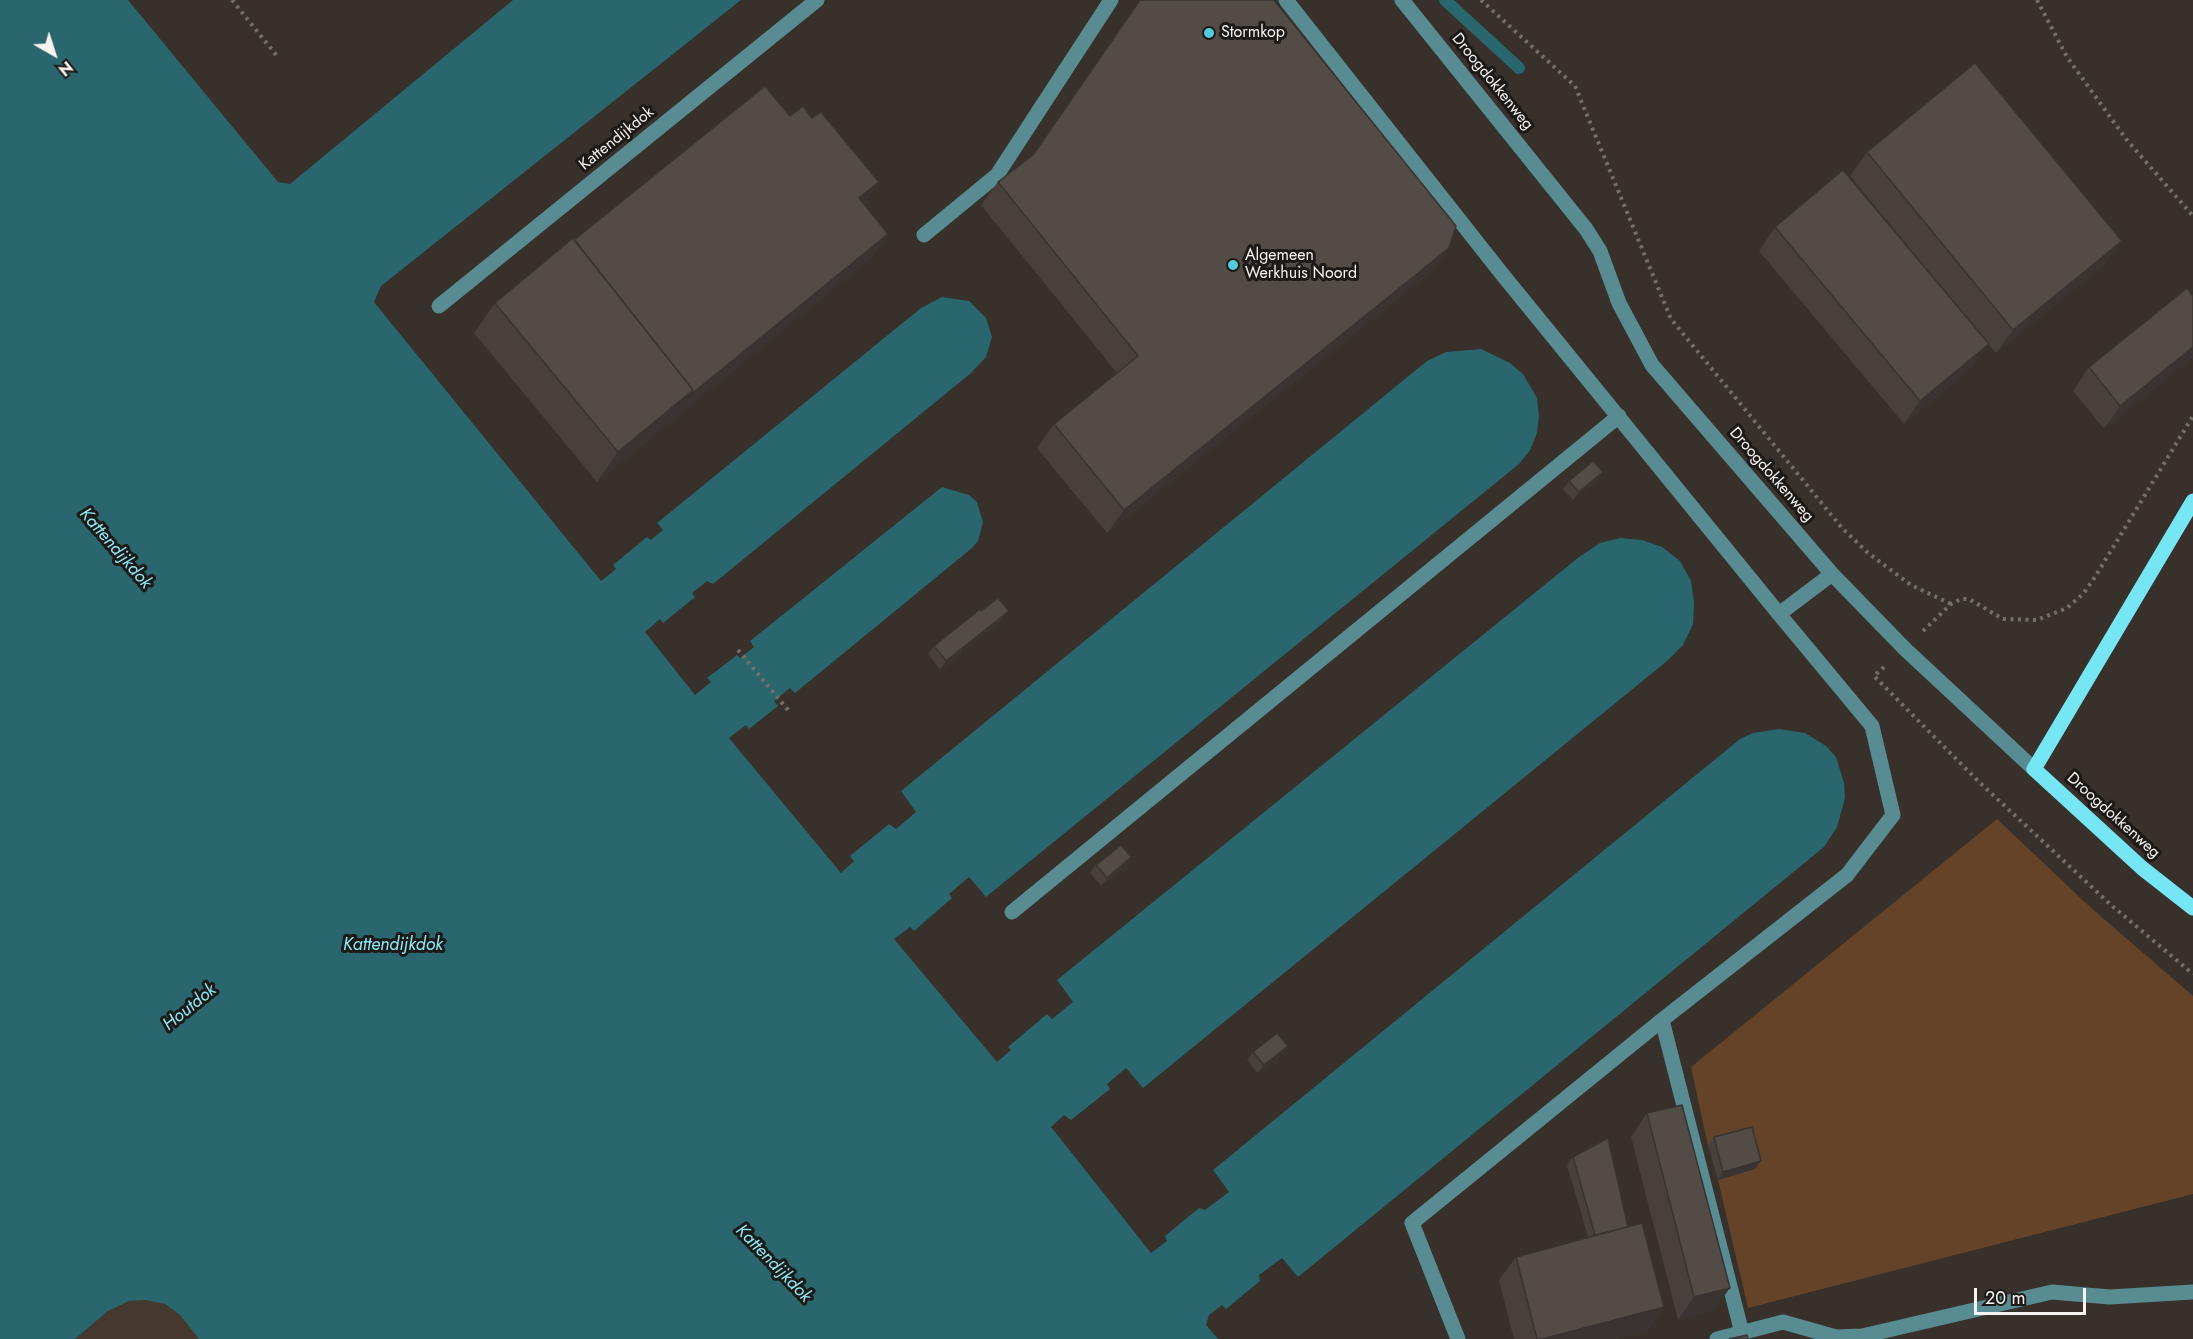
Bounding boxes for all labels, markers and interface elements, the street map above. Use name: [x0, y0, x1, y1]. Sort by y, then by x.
place label: Stormkop: [1221, 23, 1285, 43]
north arrow: [24, 24, 84, 84]
marker: Stormkop: [1202, 26, 1216, 40]
street label: Droogdokkenweg: [1447, 30, 1537, 134]
text: N: [53, 55, 78, 81]
street label: Kattendijkdok: [576, 103, 658, 175]
place label: Algemeen Werkhuis Noord: [1245, 246, 1357, 284]
marker: Algemeen Werkhuis Noord: [1226, 258, 1240, 272]
street label: Droogdokkenweg: [1725, 424, 1817, 526]
water label: Kattendijkdok: [74, 504, 156, 594]
street label: Droogdokkenweg: [2062, 769, 2164, 863]
water label: Kattendijkdok: [343, 935, 443, 957]
water label: Houtdok: [159, 980, 221, 1036]
water label: Kattendijkdok: [730, 1220, 816, 1308]
scale bar: [1977, 1276, 2090, 1314]
text: 20 m: [1985, 1285, 2025, 1311]

